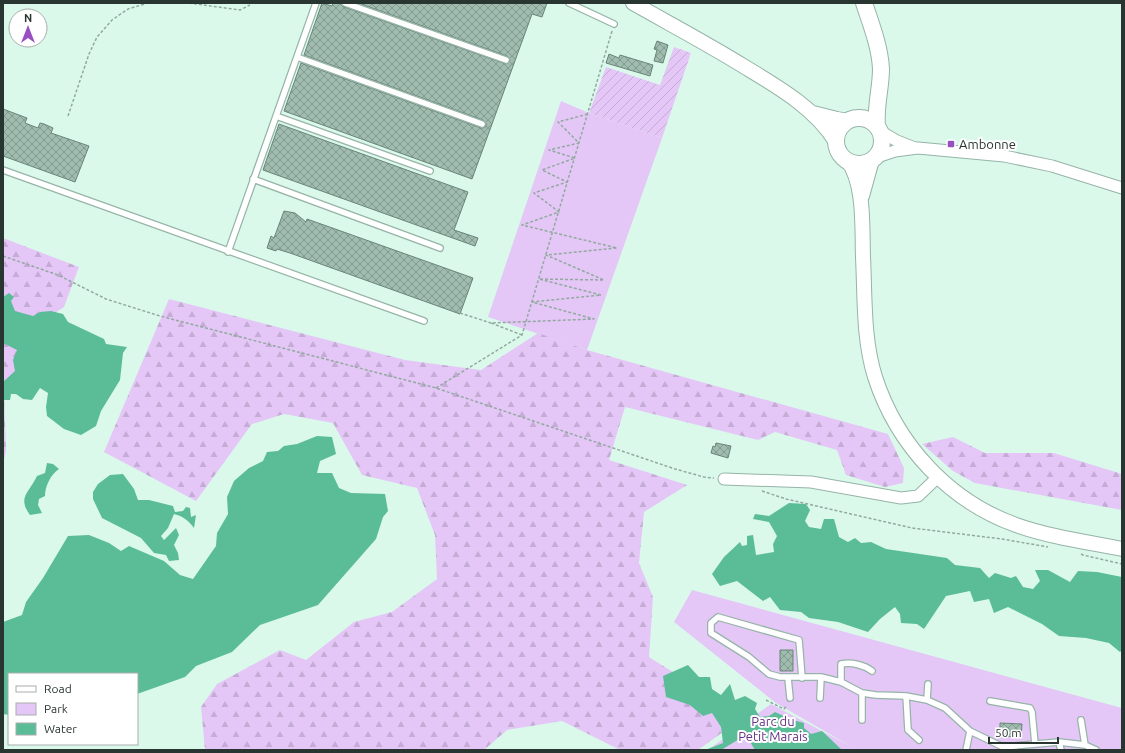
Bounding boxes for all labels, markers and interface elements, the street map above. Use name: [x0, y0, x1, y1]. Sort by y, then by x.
north arrow: [8, 8, 48, 48]
text: N: [24, 12, 32, 24]
place label: Ambonne: [959, 137, 1016, 151]
marker: Ambonne: [946, 139, 956, 149]
legend: [8, 673, 138, 745]
text: Road: [44, 682, 72, 695]
text: Park: [44, 702, 68, 715]
park label: Parc du Petit Marais: [738, 714, 808, 743]
scale bar: [989, 719, 1058, 745]
text: Water: [44, 722, 77, 735]
text: 50 m: [995, 726, 1022, 739]

